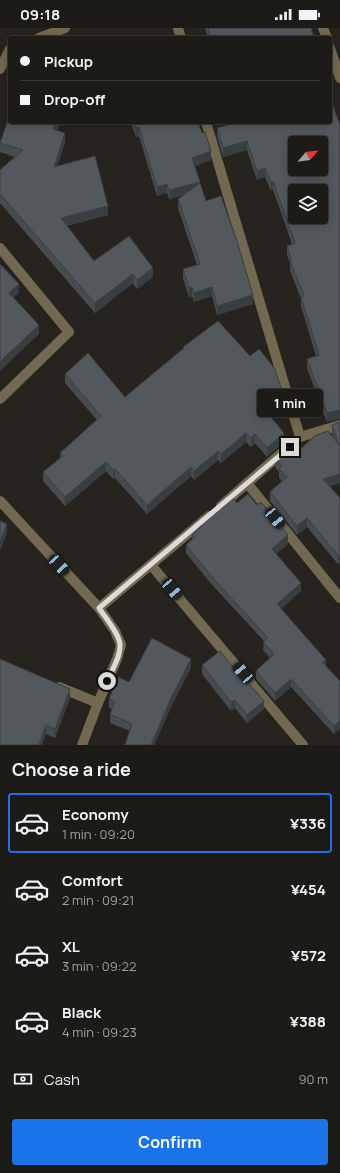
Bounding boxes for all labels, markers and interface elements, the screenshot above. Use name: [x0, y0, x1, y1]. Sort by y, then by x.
text: 09:18: [20, 4, 60, 25]
text: Pickup: [44, 51, 93, 72]
text: Drop-off: [44, 89, 105, 110]
north arrow: [288, 136, 328, 176]
map controls: [288, 136, 328, 224]
button: layers: [288, 184, 328, 224]
callout: 1 min: [257, 389, 323, 417]
text: 1 min: [274, 394, 306, 412]
route end: [281, 438, 299, 456]
car: [263, 505, 287, 531]
car: [46, 552, 72, 578]
car: [160, 576, 184, 602]
car: [231, 660, 255, 686]
route start: [98, 672, 116, 690]
text: Choose a ride: [12, 757, 131, 781]
text: Economy: [62, 804, 129, 825]
icon: car: [14, 805, 50, 841]
text: ¥336: [290, 813, 326, 834]
text: 1 min · 09:20: [62, 825, 135, 843]
text: Comfort: [62, 870, 123, 891]
icon: car: [14, 871, 50, 907]
text: ¥454: [291, 879, 326, 900]
text: 2 min · 09:21: [62, 891, 134, 909]
text: XL: [62, 936, 80, 957]
icon: car: [14, 937, 50, 973]
text: ¥572: [291, 945, 326, 966]
text: 3 min · 09:22: [62, 957, 136, 975]
text: Black: [62, 1002, 101, 1023]
icon: car: [14, 1003, 50, 1039]
text: ¥388: [290, 1011, 326, 1032]
text: 4 min · 09:23: [62, 1023, 137, 1041]
icon: cash: [12, 1068, 34, 1090]
text: Cash: [44, 1069, 80, 1090]
text: 90 m: [298, 1070, 328, 1088]
button: Confirm: [12, 1119, 328, 1165]

